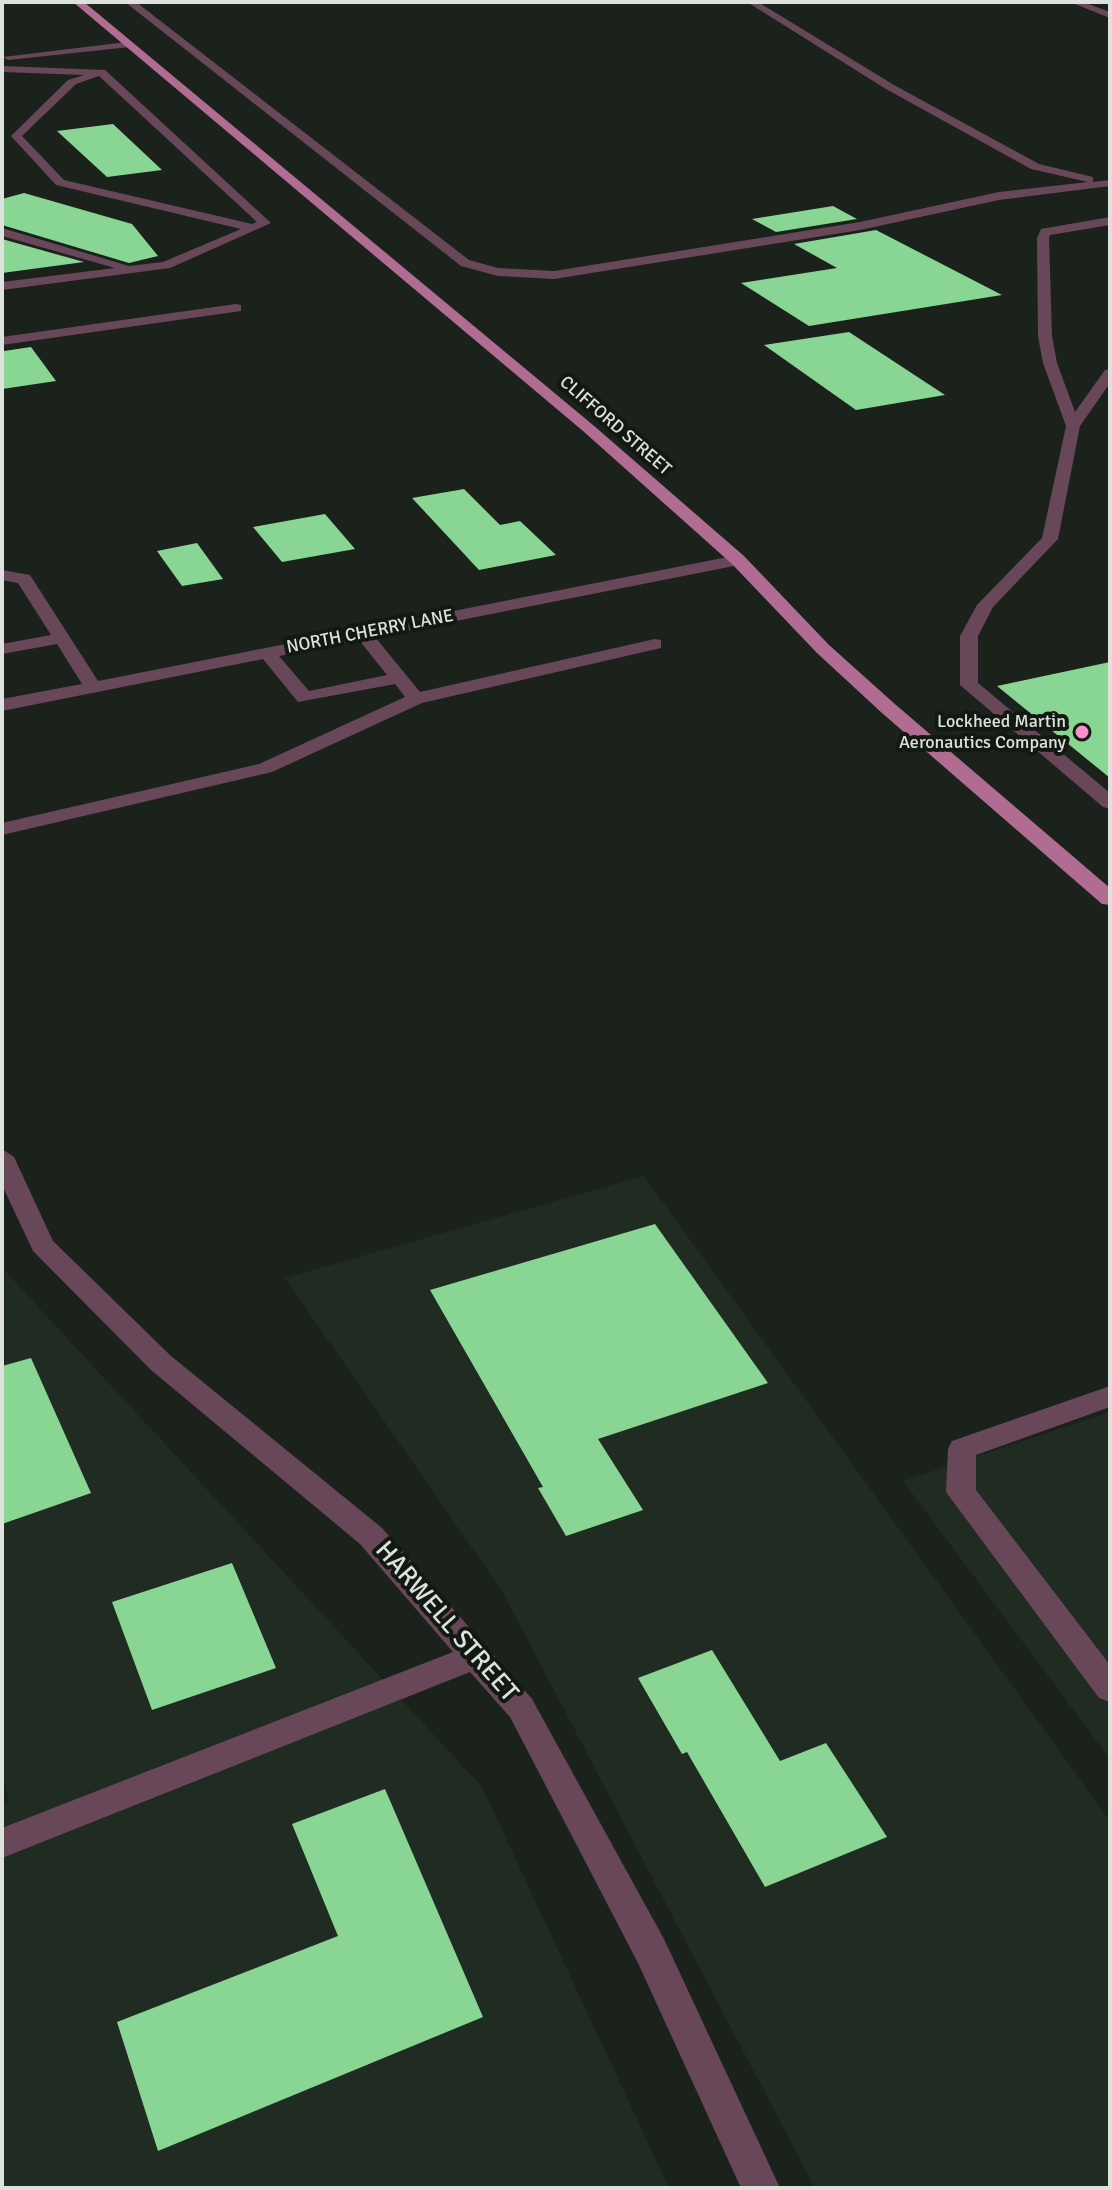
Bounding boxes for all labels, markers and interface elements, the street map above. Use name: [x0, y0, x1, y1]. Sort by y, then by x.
street label: CLIFFORD STREET: [555, 372, 675, 480]
street label: NORTH CHERRY LANE: [285, 605, 455, 659]
place label: Lockheed Martin Aeronautics Company: [899, 711, 1066, 754]
marker: Lockheed Martin Aeronautics Company: [1073, 723, 1091, 741]
street label: HARWELL STREET: [368, 1535, 524, 1709]

